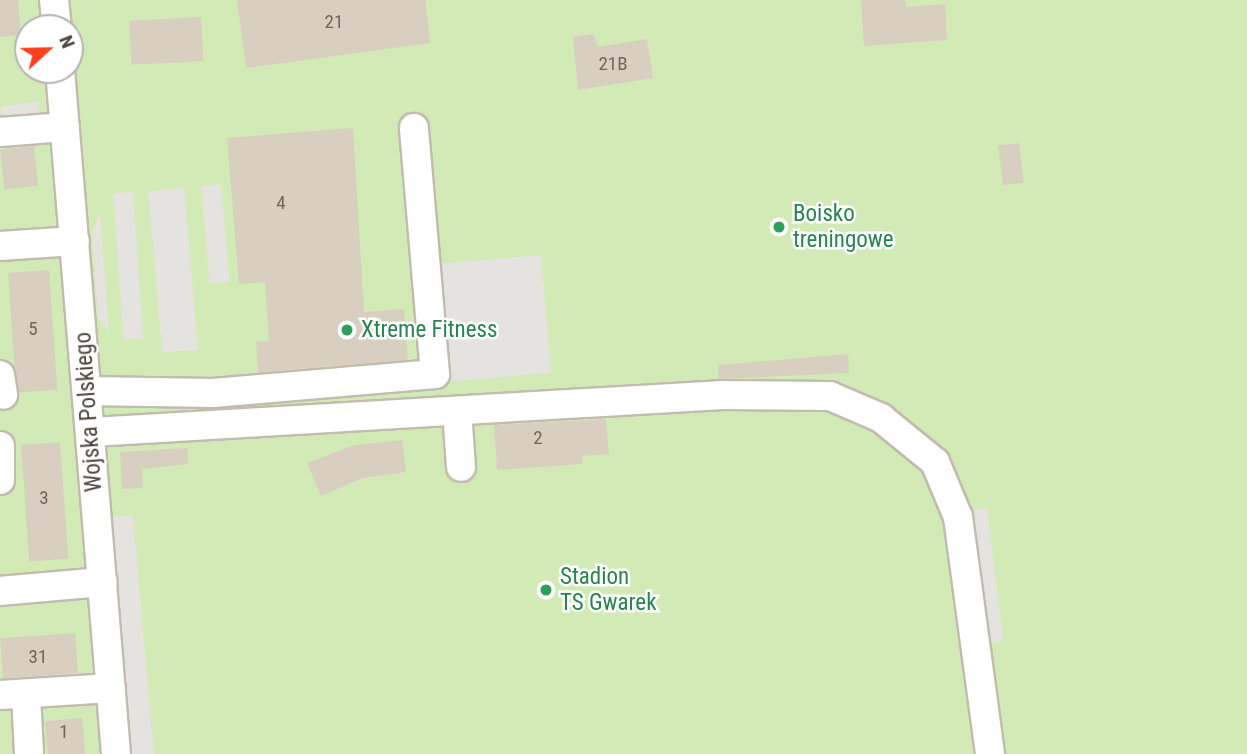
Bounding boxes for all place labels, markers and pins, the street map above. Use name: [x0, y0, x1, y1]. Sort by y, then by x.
place label: Boisko treningowe: [793, 200, 894, 254]
marker: Boisko treningowe: [771, 219, 787, 235]
place label: Xtreme Fitness: [361, 316, 497, 344]
marker: Xtreme Fitness: [339, 322, 355, 338]
place label: Stadion TS Gwarek: [560, 563, 656, 617]
marker: Stadion TS Gwarek: [538, 582, 554, 598]

